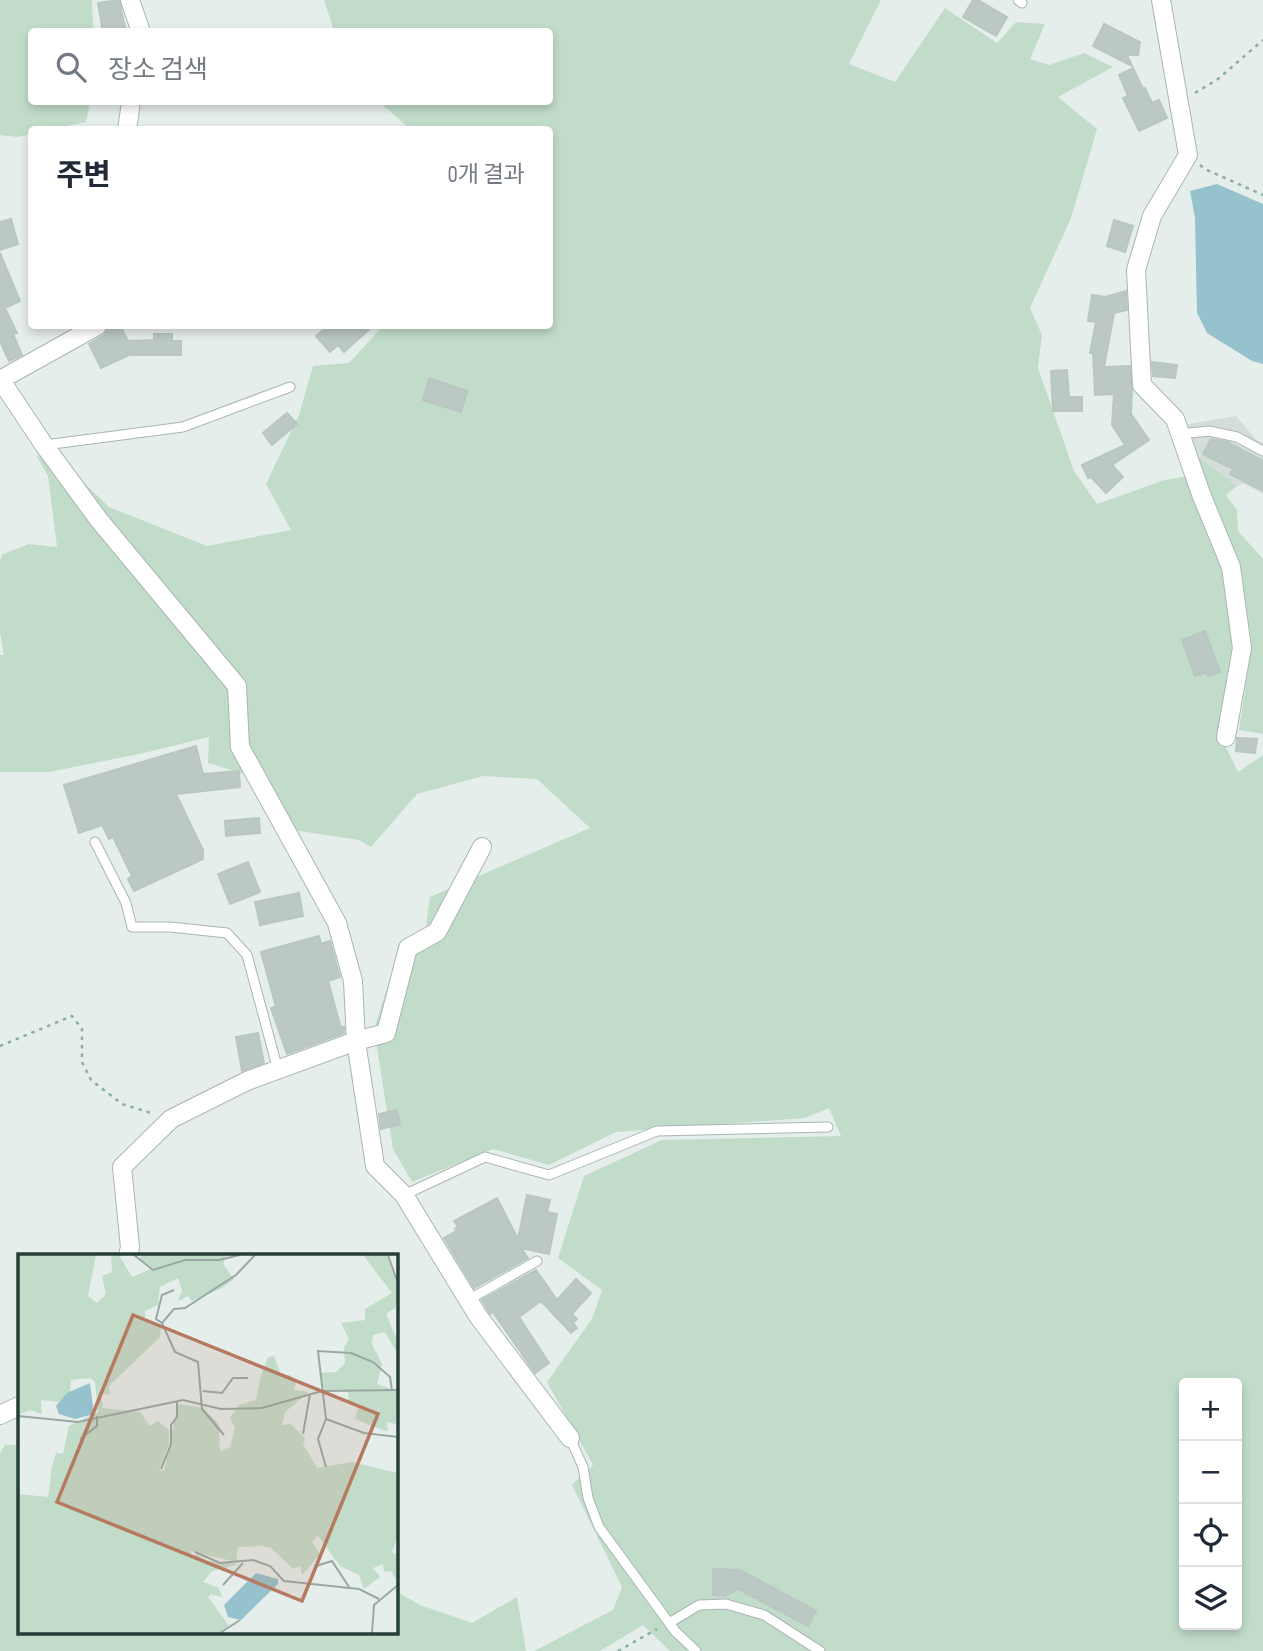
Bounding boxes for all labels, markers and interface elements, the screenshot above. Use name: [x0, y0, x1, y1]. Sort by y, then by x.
search box: [28, 28, 553, 105]
icon: search: [52, 48, 90, 86]
text: 장소 검색: [108, 55, 208, 86]
text: 주변: [56, 158, 111, 194]
text: 0개 결과: [448, 161, 525, 189]
inset map: [18, 1254, 397, 1634]
map controls: [1179, 1378, 1242, 1630]
button: +: [1179, 1378, 1242, 1441]
button: −: [1179, 1441, 1242, 1504]
button: locate: [1179, 1504, 1242, 1567]
button: layers: [1179, 1567, 1242, 1630]

